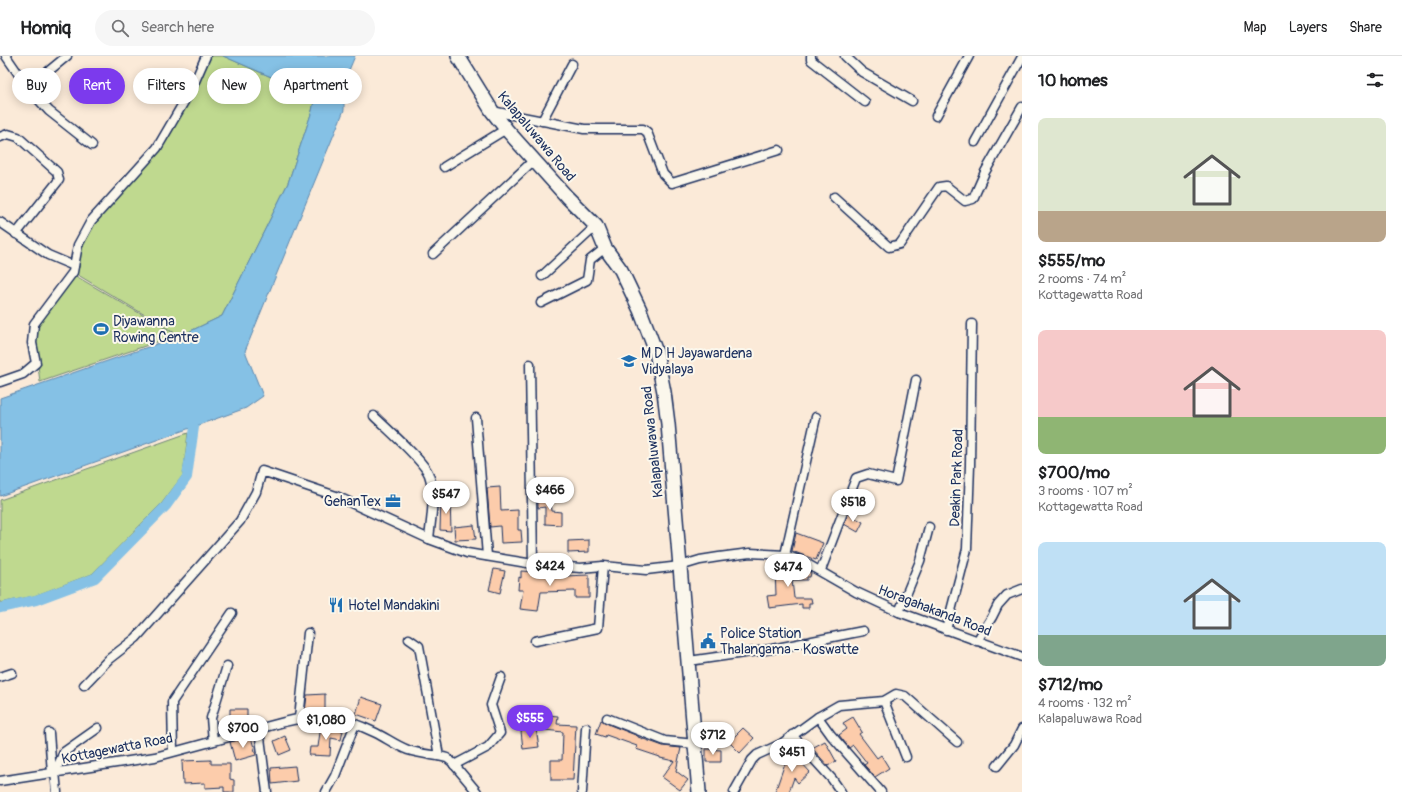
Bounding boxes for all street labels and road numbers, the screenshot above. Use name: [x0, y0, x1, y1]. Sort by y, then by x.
street label: Kalapaluwawa Road: [494, 88, 579, 185]
street label: Kalapaluwawa Road: [638, 385, 667, 499]
street label: Deakin Park Road: [946, 429, 967, 527]
street label: Horagahakanda Road: [876, 581, 994, 640]
street label: Kottagewatta Road: [60, 729, 174, 768]

